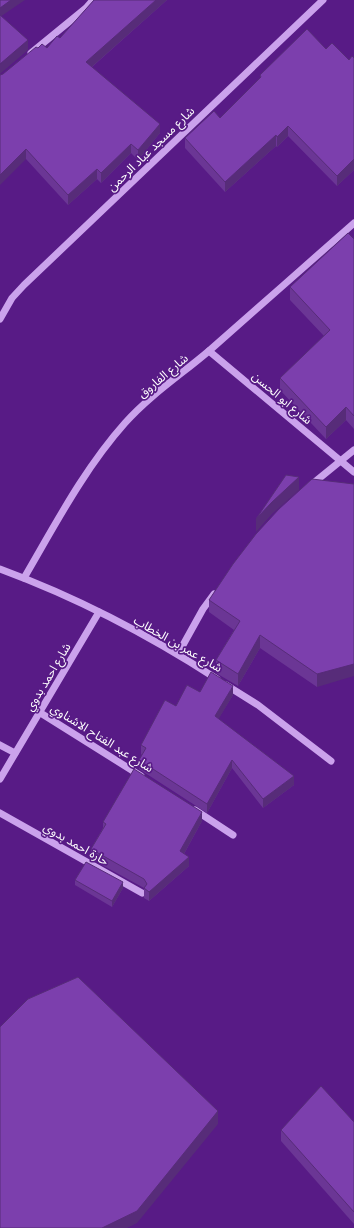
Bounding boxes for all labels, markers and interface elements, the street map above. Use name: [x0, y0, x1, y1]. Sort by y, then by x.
street label: شارع مسجد عباد الرحمن: [105, 104, 199, 196]
street label: شارع الفاروق: [135, 351, 192, 402]
street label: شارع ابو الحسن: [248, 369, 315, 429]
street label: شارع عمر بن الخطاب: [130, 613, 225, 677]
street label: شارع احمد بدوي: [22, 640, 76, 715]
street label: شارع عبد الفتاح الاشناوي: [47, 701, 156, 778]
street label: حارة احمد بدوي: [40, 820, 111, 871]

